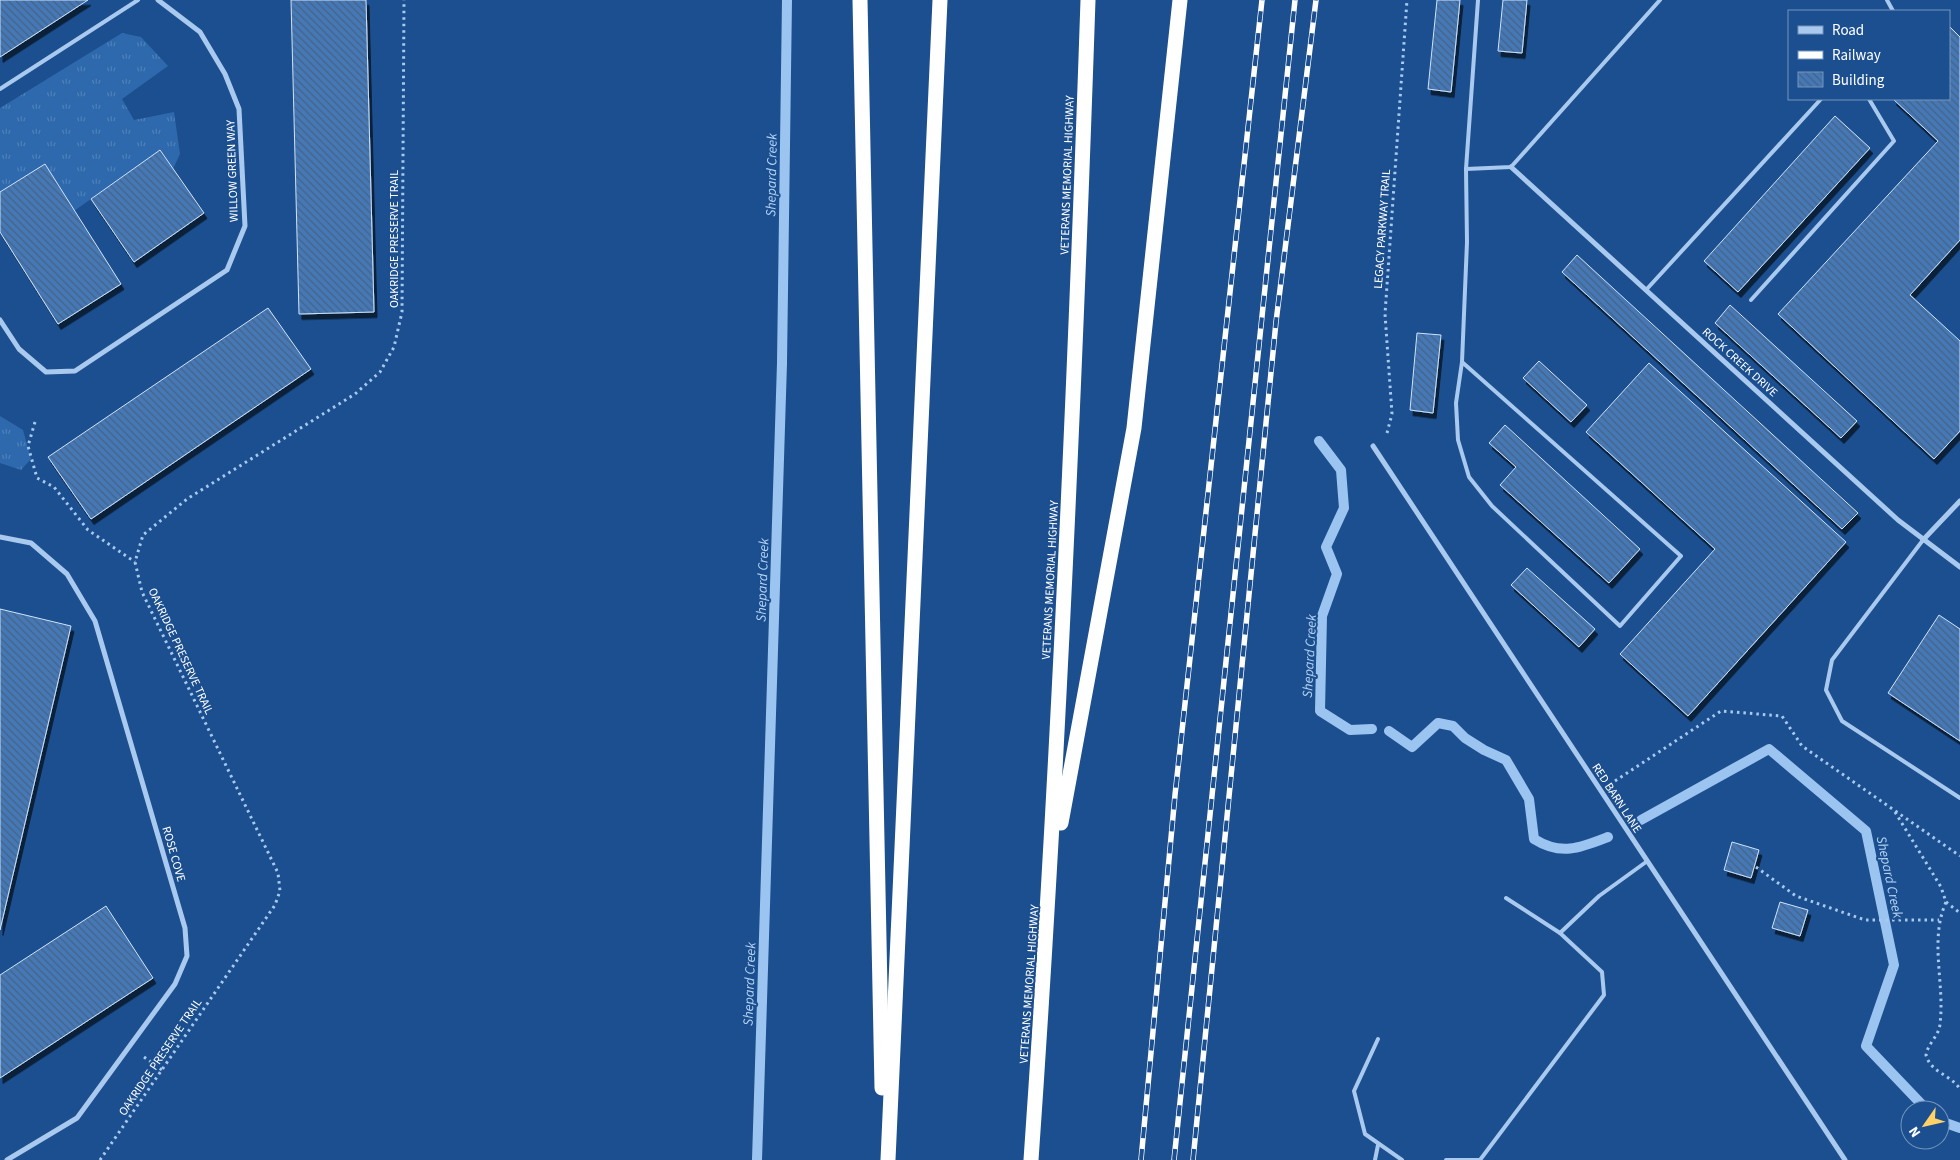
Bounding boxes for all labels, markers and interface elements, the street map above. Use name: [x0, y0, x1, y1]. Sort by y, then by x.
legend: [1788, 10, 1950, 100]
text: Road: [1832, 20, 1864, 41]
text: Railway: [1832, 45, 1881, 66]
text: Building: [1832, 70, 1885, 91]
street label: VETERANS MEMORIAL HIGHWAY: [1056, 95, 1079, 255]
street label: WILLOW GREEN WAY: [222, 119, 243, 222]
water label: Shepard Creek: [761, 133, 783, 217]
street label: LEGACY PARKWAY TRAIL: [1370, 169, 1395, 289]
street label: OAKRIDGE PRESERVE TRAIL: [386, 170, 403, 308]
street label: ROCK CREEK DRIVE: [1698, 324, 1781, 401]
street label: VETERANS MEMORIAL HIGHWAY: [1038, 500, 1063, 660]
water label: Shepard Creek: [752, 538, 774, 622]
street label: OAKRIDGE PRESERVE TRAIL: [144, 585, 217, 717]
water label: Shepard Creek: [1298, 613, 1322, 698]
street label: RED BARN LANE: [1588, 760, 1645, 836]
street label: ROSE COVE: [158, 824, 190, 884]
water label: Shepard Creek: [1871, 834, 1908, 920]
street label: VETERANS MEMORIAL HIGHWAY: [1015, 904, 1044, 1064]
water label: Shepard Creek: [739, 942, 761, 1026]
street label: OAKRIDGE PRESERVE TRAIL: [115, 995, 206, 1119]
north arrow: [1900, 1100, 1950, 1150]
text: N: [1904, 1122, 1926, 1141]

